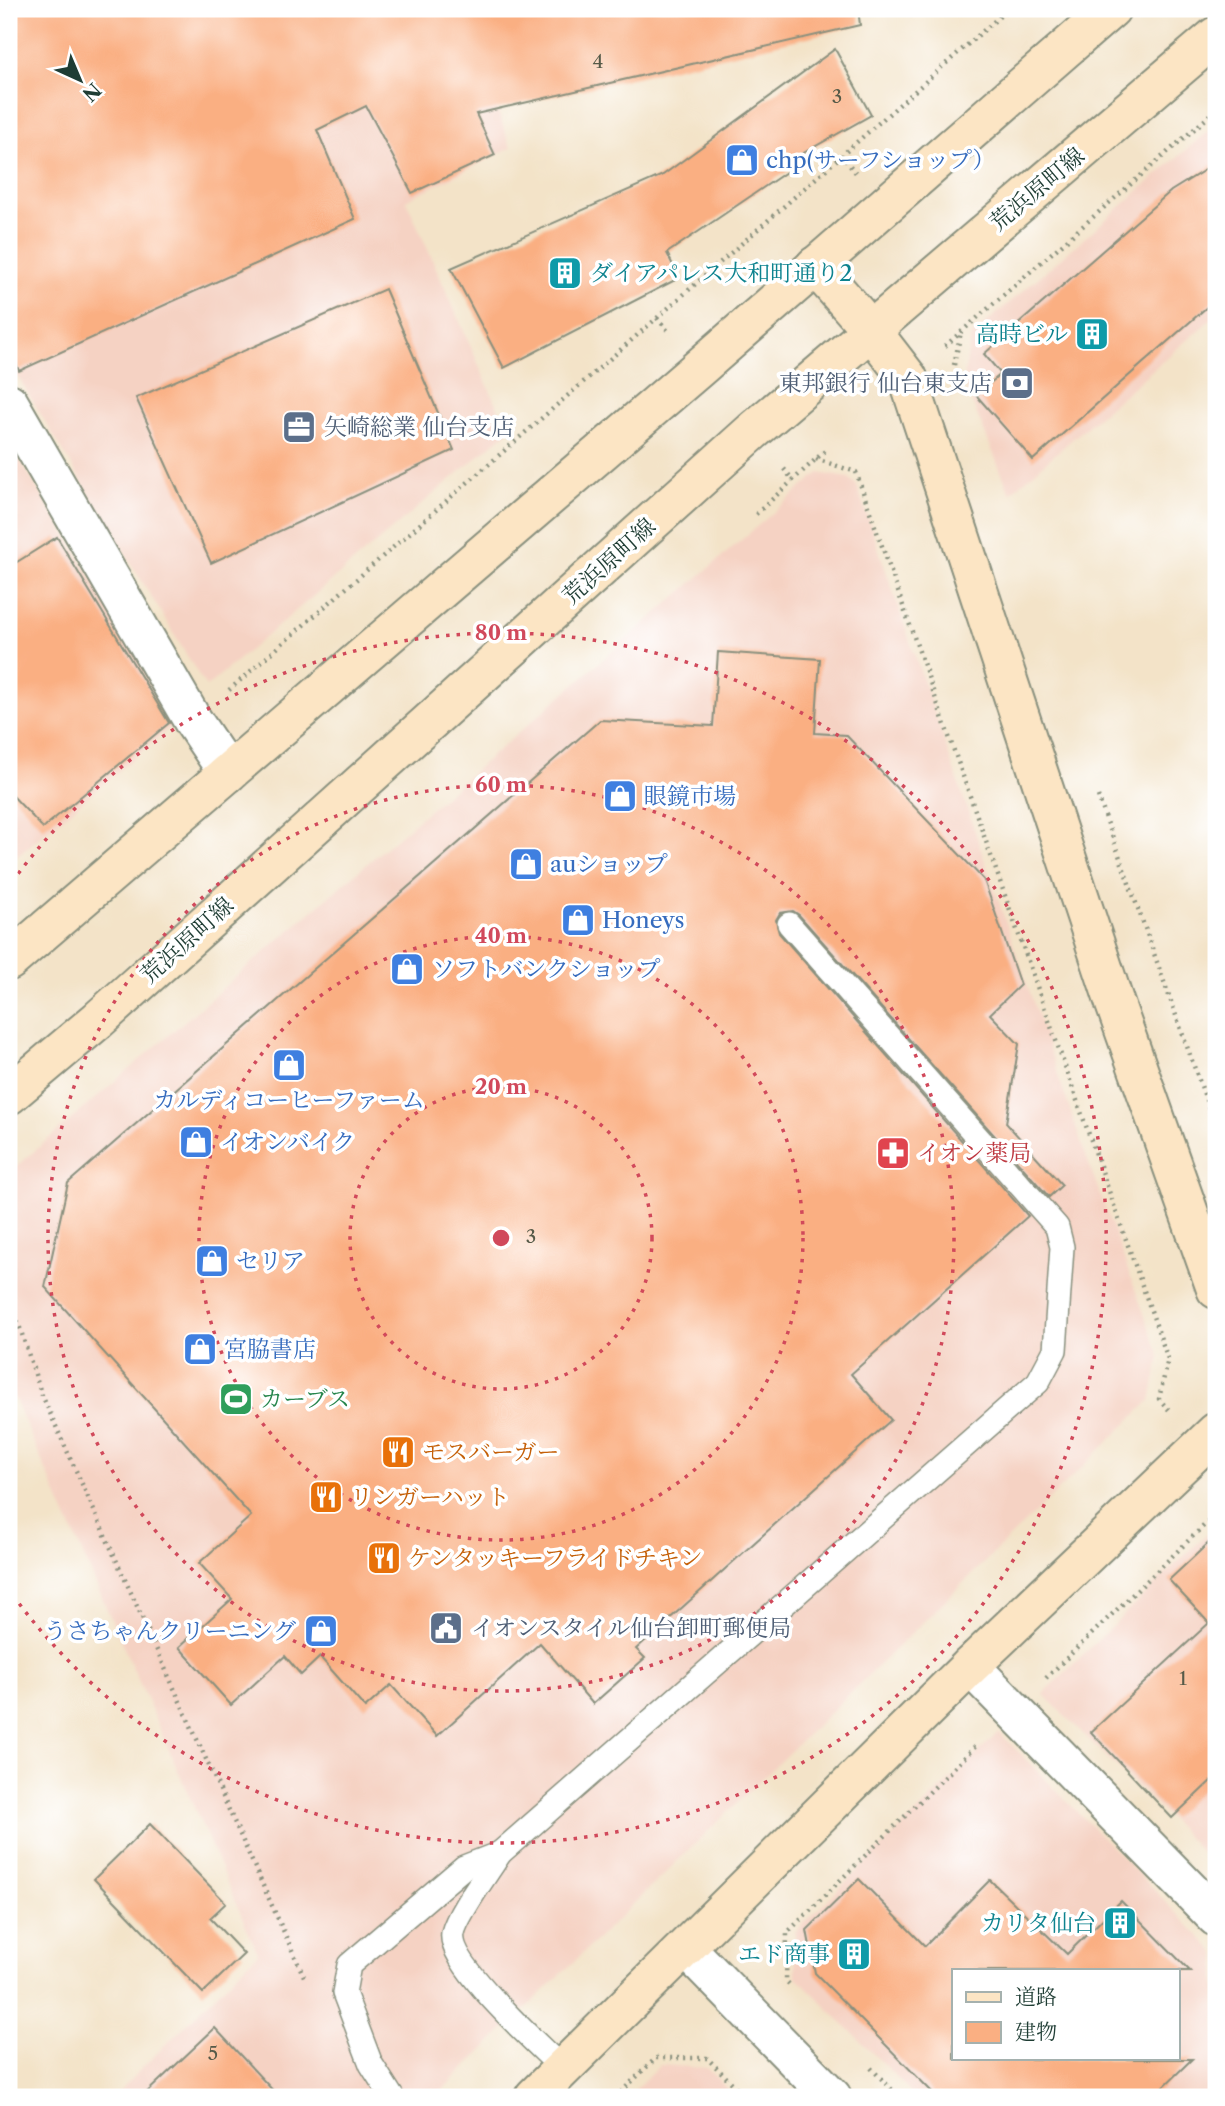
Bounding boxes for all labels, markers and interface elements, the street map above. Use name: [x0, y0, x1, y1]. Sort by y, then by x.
north arrow: [46, 46, 116, 116]
house number: 4: [593, 50, 604, 73]
text: N: [78, 78, 105, 106]
house number: 3: [832, 85, 842, 108]
shop icon: chp(サーフショップ）: [723, 141, 761, 179]
street label: 荒浜原町線: [984, 141, 1090, 237]
place label: chp(サーフショップ）: [766, 146, 995, 174]
building icon: ダイアパレス大和町通り2: [546, 254, 584, 292]
place label: ダイアパレス大和町通り2: [590, 259, 853, 287]
building icon: 高時ビル: [1073, 315, 1111, 353]
place label: 高時ビル: [976, 320, 1068, 348]
bank icon: 東邦銀行 仙台東支店: [998, 364, 1036, 402]
place label: 東邦銀行 仙台東支店: [779, 369, 992, 397]
office icon: 矢崎総業 仙台支店: [280, 408, 318, 446]
place label: 矢崎総業 仙台支店: [324, 413, 514, 441]
street label: 荒浜原町線: [557, 512, 661, 610]
text: 80 m: [475, 620, 527, 645]
text: 60 m: [475, 772, 527, 797]
shop icon: 眼鏡市場: [601, 777, 639, 815]
place label: 眼鏡市場: [644, 782, 736, 810]
shop icon: auショップ: [507, 845, 545, 883]
place label: auショップ: [550, 850, 668, 878]
street label: 荒浜原町線: [135, 891, 239, 989]
shop icon: Honeys: [559, 901, 597, 939]
place label: Honeys: [602, 906, 684, 934]
text: 40 m: [475, 923, 527, 948]
shop icon: ソフトバンクショップ: [388, 950, 426, 988]
place label: ソフトバンクショップ: [432, 955, 661, 983]
shop icon: カルディコーヒーファーム: [270, 1046, 308, 1084]
text: 20 m: [475, 1074, 527, 1099]
place label: カルディコーヒーファーム: [153, 1086, 425, 1114]
shop icon: イオンバイク: [177, 1123, 215, 1161]
place label: イオンバイク: [220, 1128, 355, 1156]
pharmacy icon: イオン薬局: [874, 1134, 912, 1172]
place label: イオン薬局: [917, 1139, 1031, 1167]
house number: 3: [526, 1225, 536, 1248]
centre of rings: [489, 1226, 513, 1250]
shop icon: セリア: [193, 1242, 231, 1280]
place label: セリア: [236, 1247, 305, 1275]
shop icon: 宮脇書店: [181, 1330, 219, 1368]
place label: 宮脇書店: [224, 1335, 316, 1363]
sports icon: カーブス: [217, 1380, 255, 1418]
place label: カーブス: [260, 1385, 350, 1413]
restaurant icon: モスバーガー: [379, 1433, 417, 1471]
place label: モスバーガー: [422, 1438, 560, 1466]
restaurant icon: リンガーハット: [307, 1478, 345, 1516]
place label: リンガーハット: [350, 1483, 510, 1511]
restaurant icon: ケンタッキーフライドチキン: [365, 1539, 403, 1577]
place label: ケンタッキーフライドチキン: [408, 1544, 703, 1572]
public building icon: イオンスタイル仙台卸町郵便局: [427, 1609, 465, 1647]
shop icon: うさちゃんクリーニング: [302, 1612, 340, 1650]
place label: イオンスタイル仙台卸町郵便局: [471, 1614, 791, 1642]
place label: うさちゃんクリーニング: [43, 1617, 296, 1645]
house number: 1: [1179, 1667, 1187, 1690]
building icon: カリタ仙台: [1101, 1904, 1139, 1942]
place label: カリタ仙台: [981, 1909, 1096, 1937]
building icon: エド商事: [835, 1935, 873, 1973]
place label: エド商事: [738, 1940, 830, 1968]
legend: [952, 1969, 1180, 2060]
text: 道路: [1015, 1984, 1057, 2009]
text: 建物: [1015, 2019, 1057, 2044]
house number: 5: [208, 2042, 218, 2065]

